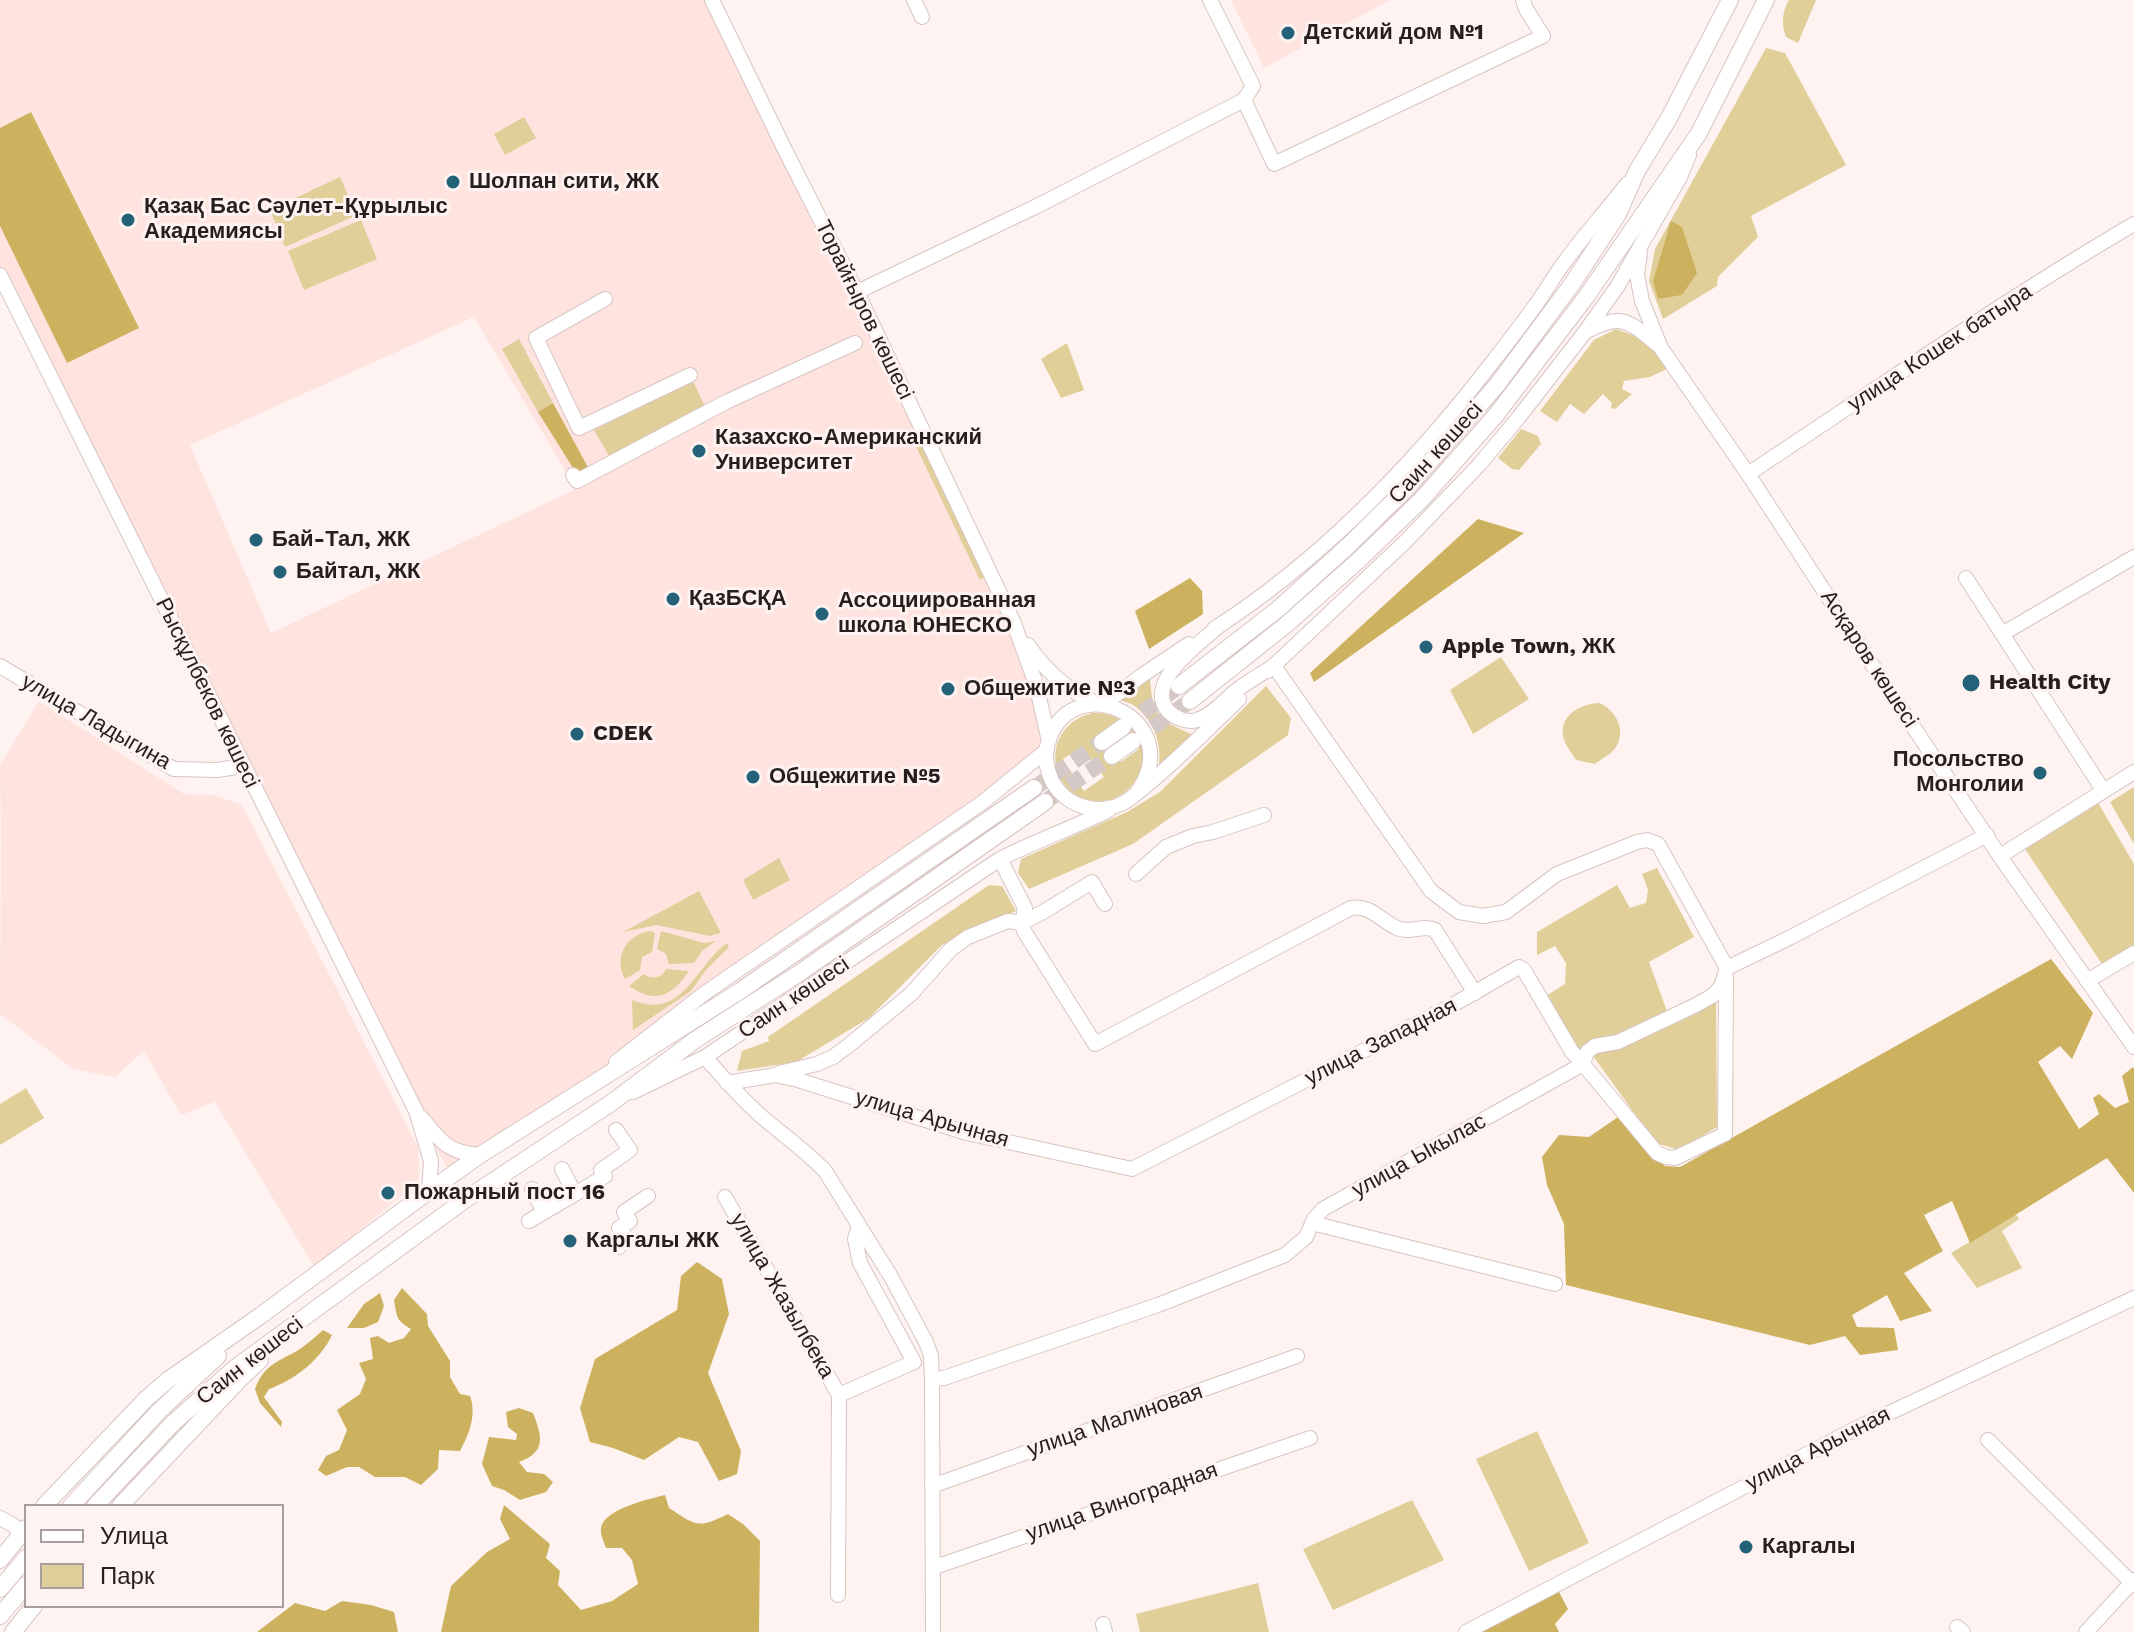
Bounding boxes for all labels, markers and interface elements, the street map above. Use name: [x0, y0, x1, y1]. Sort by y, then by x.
place label: Детский дом №1: [1304, 20, 1484, 46]
marker: Детский дом №1: [1279, 24, 1297, 42]
place label: Шолпан сити, ЖК: [469, 169, 659, 195]
marker: Шолпан сити, ЖК: [444, 173, 462, 191]
place label: Қазақ Бас Сәулет-Құрылыс Академиясы: [144, 194, 448, 246]
marker: Қазақ Бас Сәулет-Құрылыс Академиясы: [119, 211, 137, 229]
street label: Торайғыров көшесі: [809, 216, 919, 404]
street label: улица Кошек батыра: [1843, 279, 2037, 417]
street label: Саин көшесі: [1383, 397, 1489, 509]
place label: Казахско-Американский Университет: [715, 425, 982, 476]
marker: Казахско-Американский Университет: [690, 442, 708, 460]
place label: Бай-Тал, ЖК: [272, 527, 410, 553]
marker: Бай-Тал, ЖК: [247, 531, 265, 549]
place label: Байтал, ЖК: [296, 559, 421, 585]
marker: Байтал, ЖК: [271, 563, 289, 581]
street label: Асқаров көшесі: [1815, 585, 1923, 733]
place label: ҚазБСҚА: [689, 586, 787, 612]
place label: Ассоциированная школа ЮНЕСКО: [838, 588, 1036, 640]
marker: ҚазБСҚА: [664, 590, 682, 608]
street label: Рысқұлбеков көшесі: [149, 594, 265, 792]
marker: Ассоциированная школа ЮНЕСКО: [813, 605, 831, 623]
place label: Apple Town, ЖК: [1442, 634, 1615, 660]
marker: Apple Town, ЖК: [1417, 638, 1435, 656]
street label: улица Ладыгина: [17, 669, 175, 775]
place label: Health City: [1989, 670, 2111, 696]
marker: Health City: [1960, 672, 1982, 694]
place label: Общежитие №3: [964, 676, 1136, 702]
marker: Общежитие №3: [939, 680, 957, 698]
place label: CDEK: [593, 721, 653, 747]
marker: CDEK: [568, 725, 586, 743]
place label: Посольство Монголии: [1893, 747, 2024, 798]
place label: Общежитие №5: [769, 764, 941, 790]
marker: Посольство Монголии: [2031, 764, 2049, 782]
marker: Общежитие №5: [744, 768, 762, 786]
street label: Саин көшесі: [734, 951, 854, 1045]
street label: улица Западная: [1301, 992, 1461, 1092]
street label: улица Арычная: [852, 1084, 1012, 1154]
street label: улица Ыкылас: [1347, 1108, 1491, 1204]
place label: Пожарный пост 16: [404, 1180, 605, 1206]
marker: Пожарный пост 16: [379, 1184, 397, 1202]
street label: улица Жазылбека: [724, 1209, 840, 1383]
place label: Каргалы ЖК: [586, 1228, 719, 1254]
marker: Каргалы ЖК: [561, 1232, 579, 1250]
street label: Саин көшесі: [191, 1311, 309, 1411]
street label: улица Малиновая: [1024, 1379, 1206, 1463]
street label: улица Арычная: [1741, 1401, 1895, 1497]
street label: улица Виноградная: [1023, 1457, 1221, 1547]
legend: [24, 1504, 284, 1608]
text: Улица: [100, 1522, 168, 1550]
place label: Каргалы: [1762, 1534, 1856, 1560]
marker: Каргалы: [1737, 1538, 1755, 1556]
text: Парк: [100, 1562, 154, 1590]

